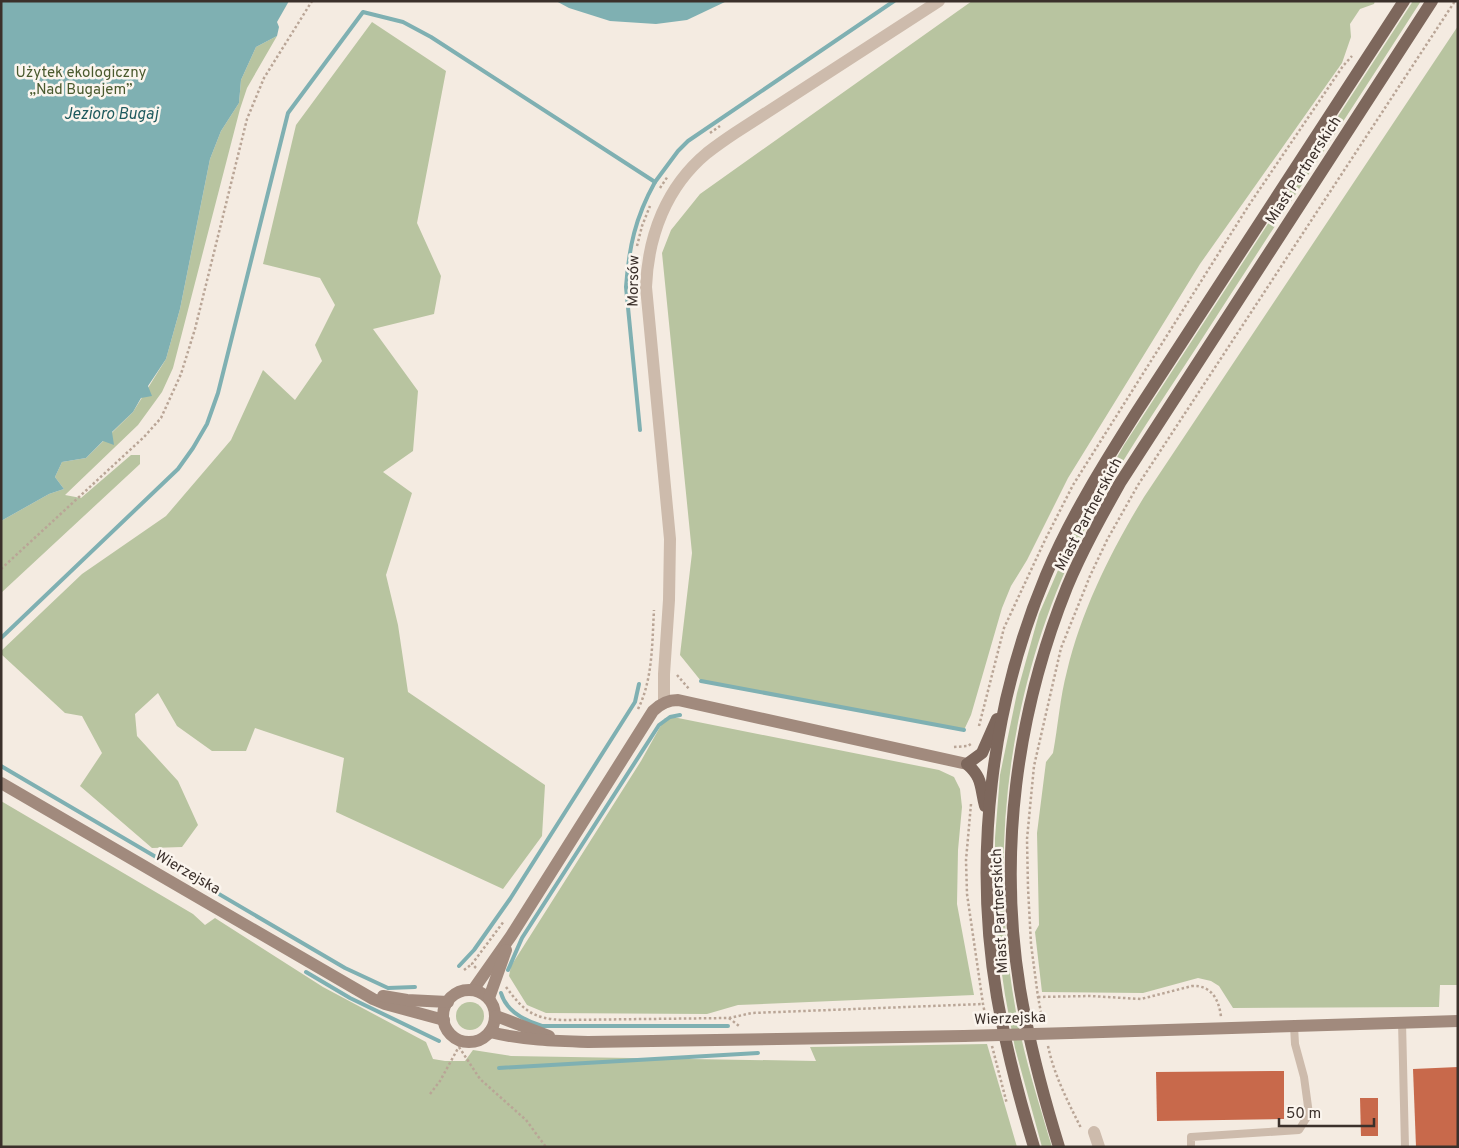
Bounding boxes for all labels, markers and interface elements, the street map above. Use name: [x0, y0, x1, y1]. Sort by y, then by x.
park label: Użytek ekologiczny „Nad Bugajem”: [15, 64, 147, 100]
water label: Jezioro Bugaj: [64, 105, 159, 125]
street label: Miast Partnerskich: [1262, 113, 1346, 229]
street label: Morsów: [625, 255, 644, 307]
street label: Miast Partnerskich: [1051, 455, 1127, 575]
street label: Wierzejska: [151, 847, 223, 900]
street label: Miast Partnerskich: [988, 848, 1013, 974]
street label: Wierzejska: [974, 1009, 1046, 1030]
scale bar: [1279, 1096, 1374, 1128]
text: 50 m: [1286, 1105, 1321, 1124]

